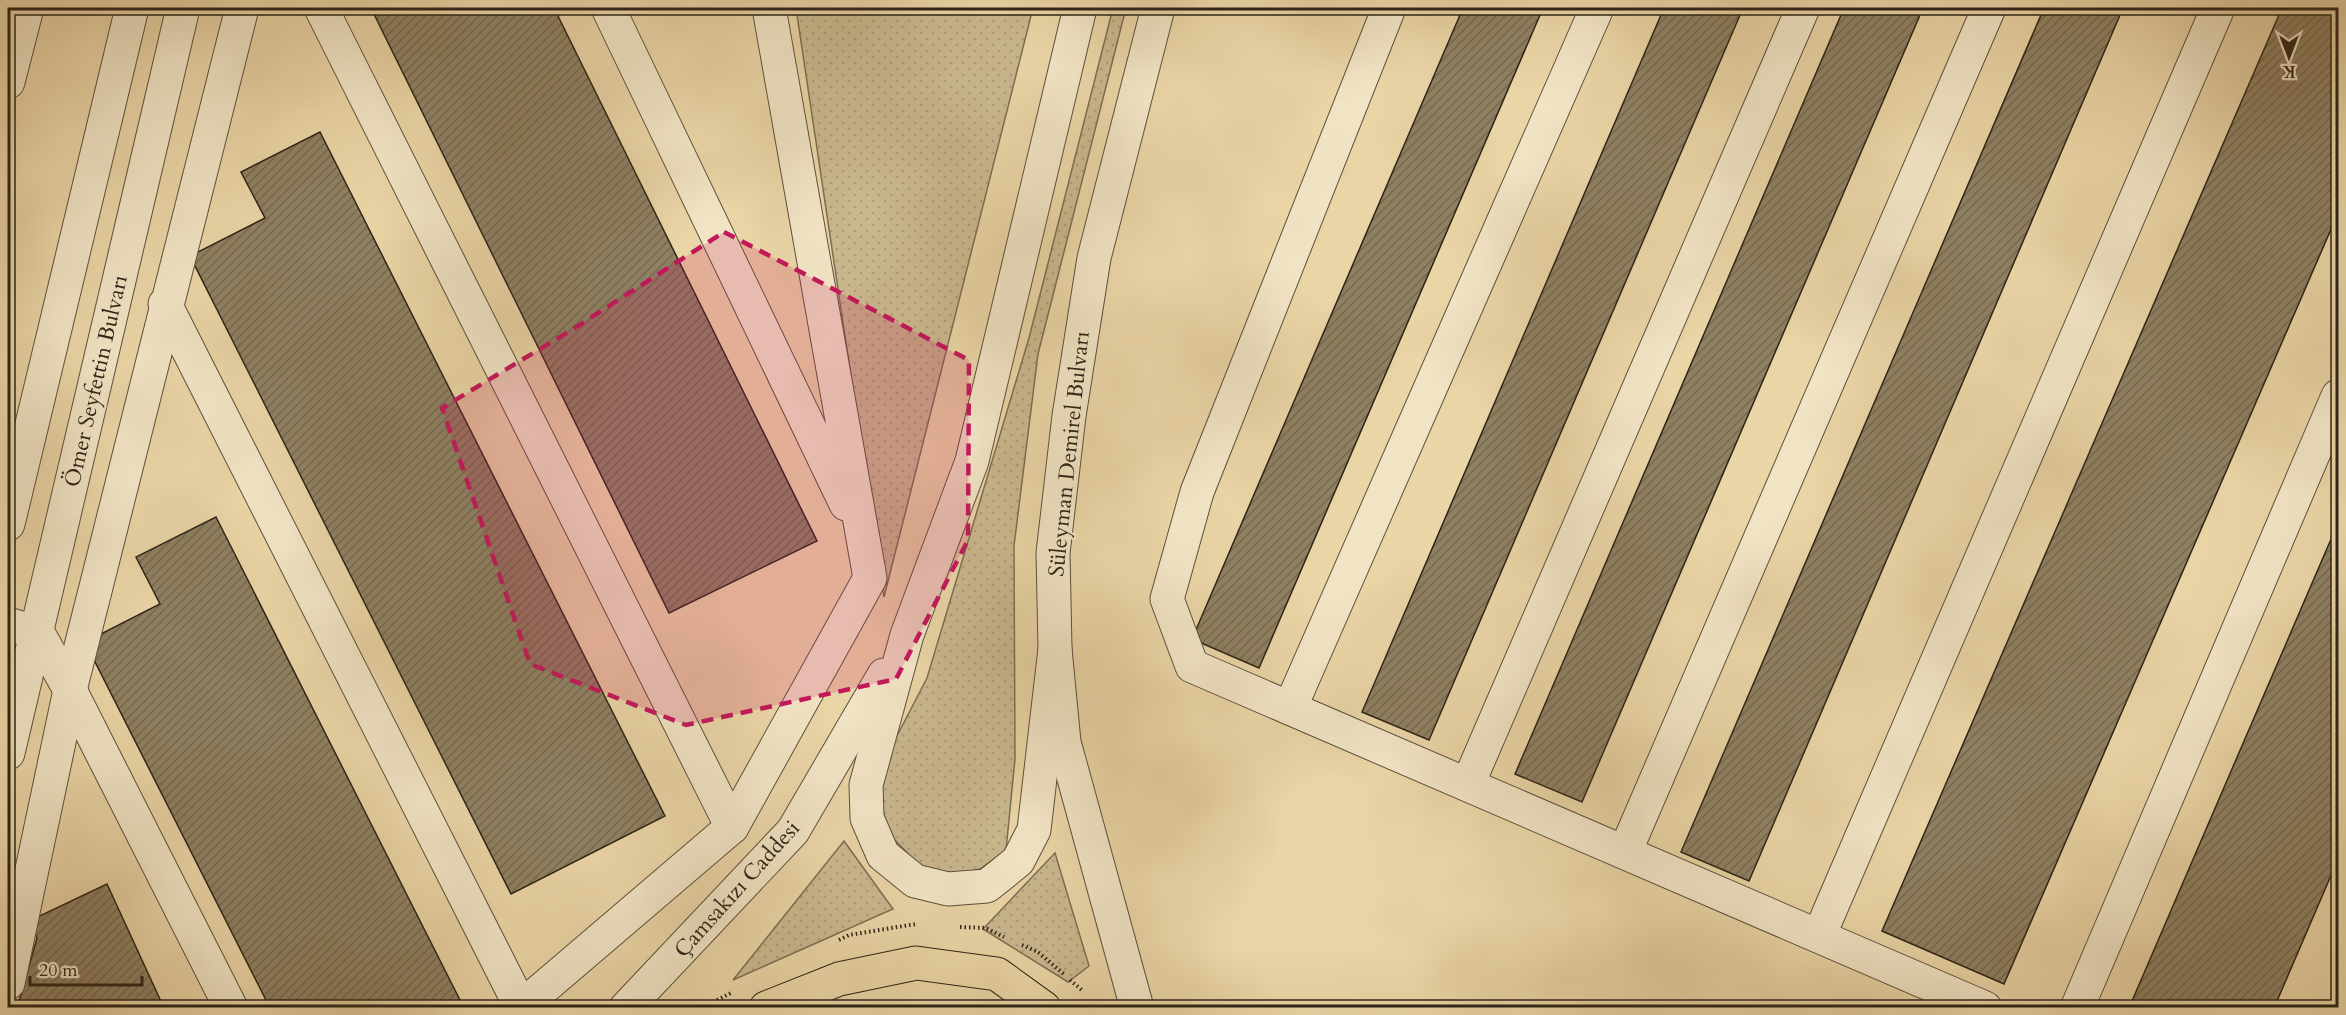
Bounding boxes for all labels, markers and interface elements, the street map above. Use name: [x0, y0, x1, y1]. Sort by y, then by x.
north arrow: [2259, 27, 2319, 87]
text: K: [2282, 60, 2295, 82]
street label: Ömer Seyfettin Bulvarı: [57, 272, 135, 490]
street label: Süleyman Demirel Bulvarı: [1041, 330, 1097, 578]
street label: Çamsakızı Caddesi: [667, 814, 807, 964]
scale bar: [30, 949, 142, 987]
text: 20 m: [39, 958, 78, 983]

